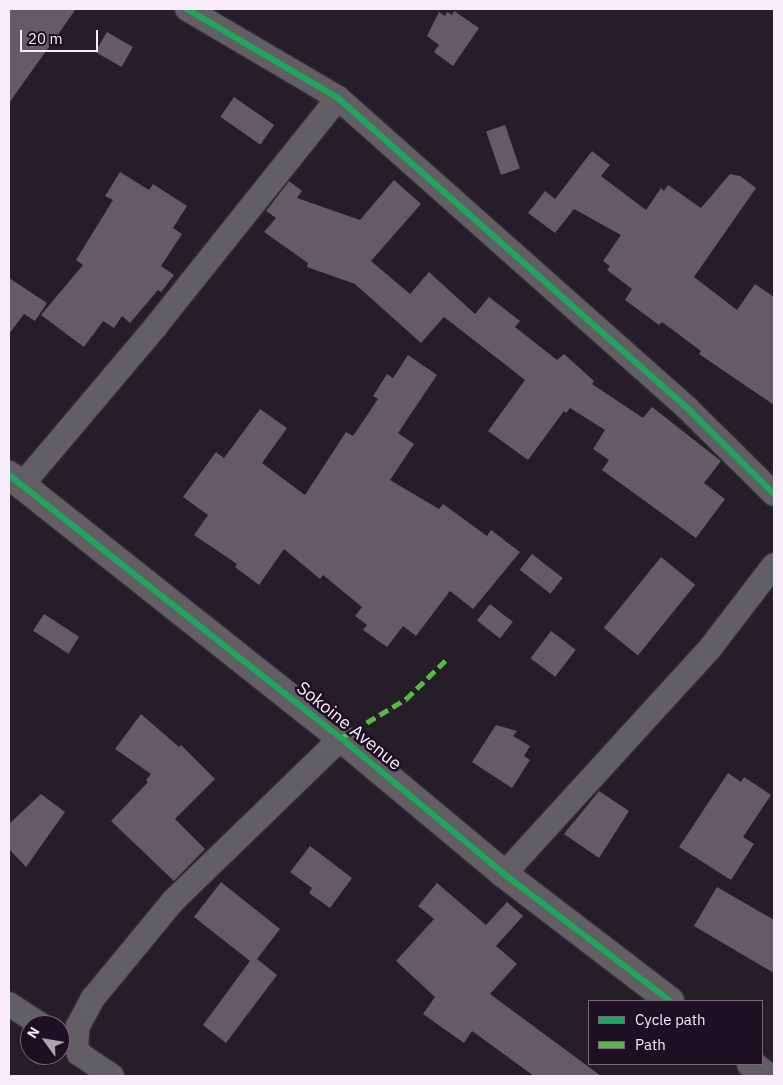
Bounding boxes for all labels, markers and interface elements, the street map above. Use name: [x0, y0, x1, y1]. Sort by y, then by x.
scale bar: [22, 20, 100, 52]
text: 20 m: [28, 29, 63, 48]
street label: Sokoine Avenue: [292, 677, 406, 775]
legend: [588, 1000, 763, 1065]
text: Cycle path: [635, 1010, 706, 1029]
north arrow: [20, 1015, 70, 1065]
text: N: [23, 1024, 43, 1042]
text: Path: [635, 1035, 666, 1054]

